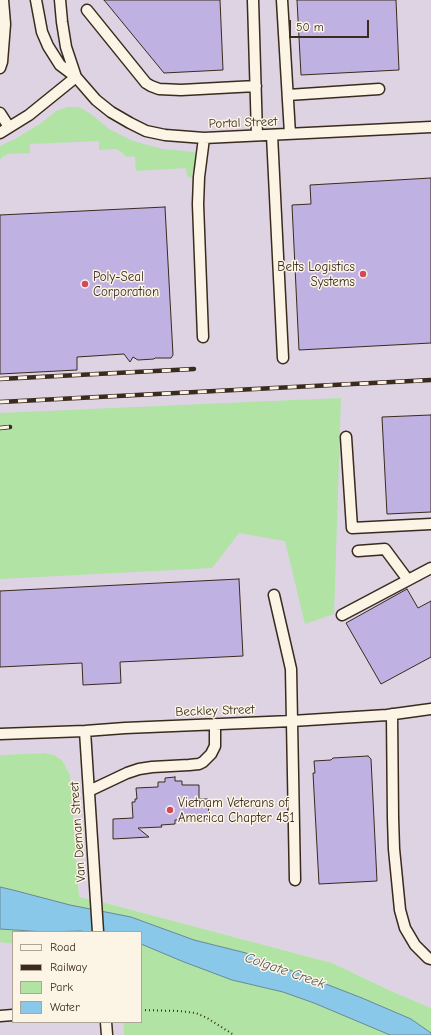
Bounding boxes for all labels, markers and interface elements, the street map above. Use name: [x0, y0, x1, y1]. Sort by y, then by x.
scale bar: [291, 12, 371, 38]
text: 50 m: [296, 20, 324, 34]
street label: Portal Street: [208, 114, 278, 132]
place label: Belts Logistics Systems: [277, 259, 355, 290]
place label: Poly-Seal Corporation: [93, 269, 159, 300]
marker: Belts Logistics Systems: [358, 269, 368, 279]
marker: Poly-Seal Corporation: [80, 279, 90, 289]
street label: Beckley Street: [175, 702, 255, 720]
street label: Van Deman Street: [67, 781, 89, 883]
place label: Vietnam Veterans of America Chapter 451: [178, 795, 295, 826]
marker: Vietnam Veterans of America Chapter 451: [165, 805, 175, 815]
legend: [12, 931, 142, 1023]
text: Road: [50, 940, 76, 954]
water label: Colgate Creek: [243, 949, 327, 993]
text: Railway: [50, 960, 87, 974]
text: Park: [50, 980, 73, 994]
text: Water: [50, 1000, 80, 1014]

